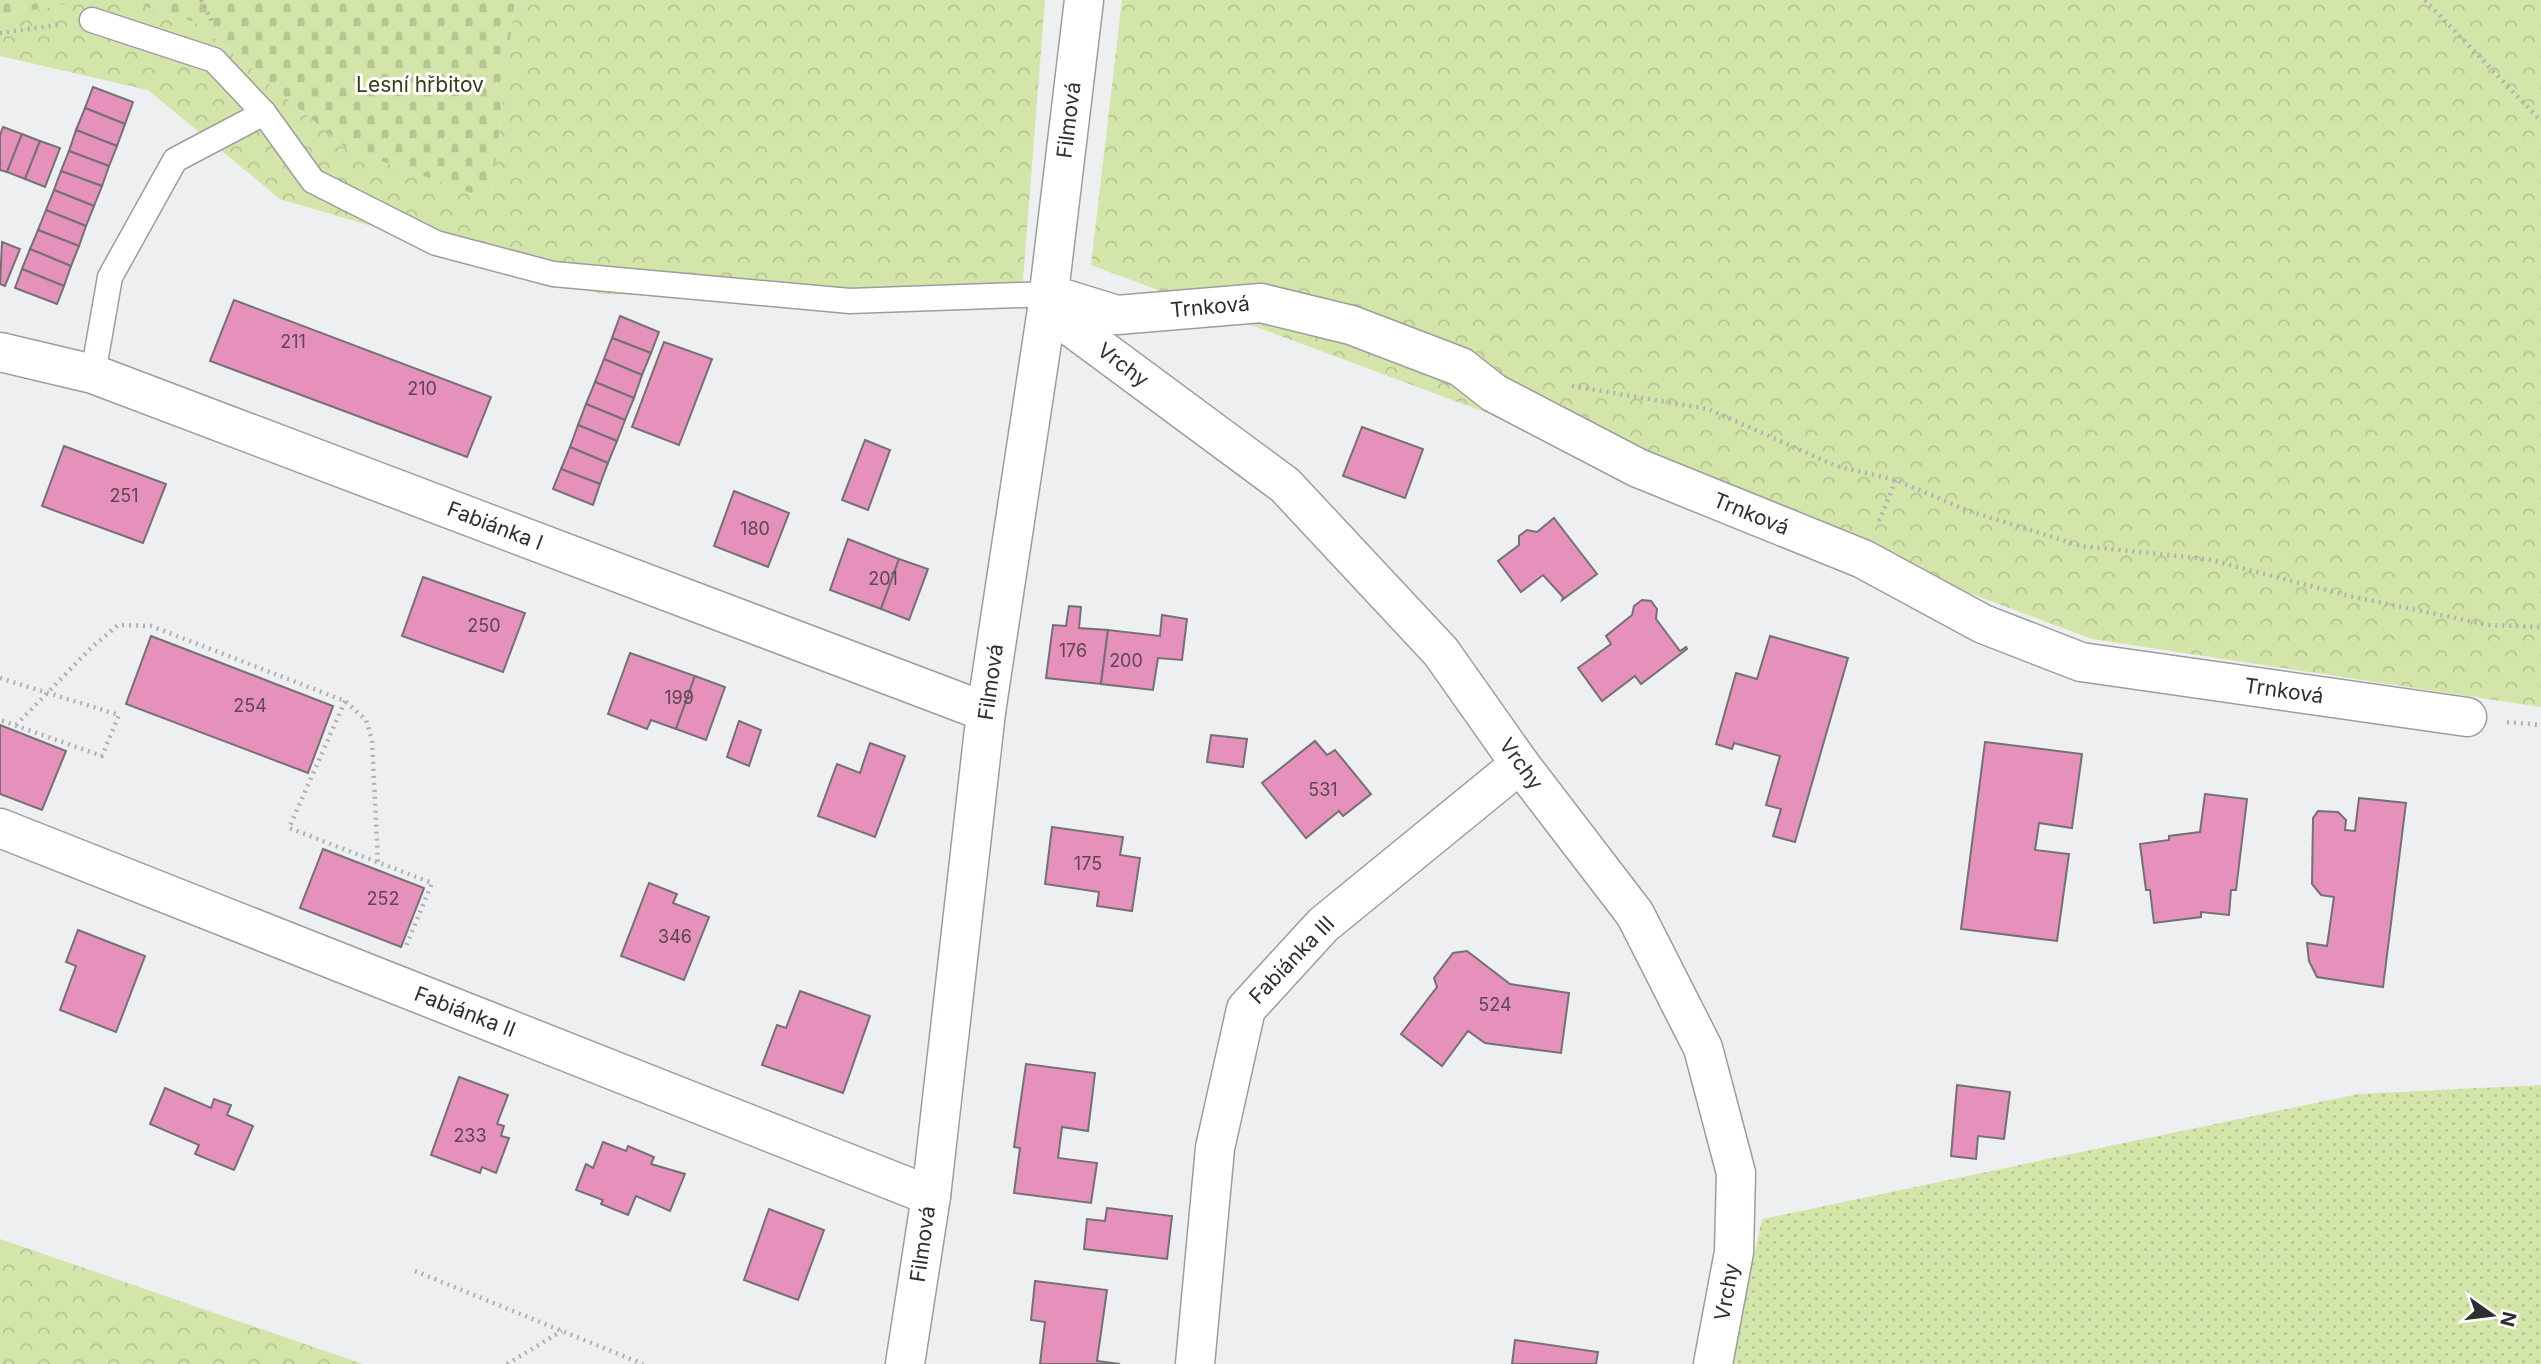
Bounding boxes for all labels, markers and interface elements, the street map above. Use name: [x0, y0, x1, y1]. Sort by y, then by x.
park label: Lesní hřbitov: [356, 72, 484, 97]
street label: Filmová: [1051, 80, 1086, 159]
street label: Trnková: [1169, 291, 1251, 322]
house number: 211: [280, 331, 306, 352]
street label: Vrchy: [1093, 337, 1154, 392]
house number: 210: [407, 378, 437, 399]
house number: 251: [109, 485, 139, 506]
street label: Trnková: [1710, 487, 1793, 540]
street label: Fabiánka I: [444, 496, 547, 555]
house number: 180: [740, 518, 770, 539]
house number: 201: [868, 568, 898, 589]
house number: 250: [467, 615, 501, 636]
house number: 176: [1059, 640, 1087, 661]
street label: Filmová: [973, 642, 1008, 722]
house number: 200: [1109, 650, 1143, 671]
street label: Trnková: [2243, 673, 2325, 708]
house number: 199: [664, 687, 694, 708]
house number: 254: [233, 695, 267, 716]
street label: Vrchy: [1494, 733, 1549, 795]
house number: 531: [1308, 779, 1338, 800]
house number: 175: [1074, 853, 1102, 874]
house number: 252: [367, 888, 399, 909]
street label: Fabiánka III: [1244, 911, 1340, 1009]
house number: 346: [658, 926, 692, 947]
street label: Fabiánka II: [411, 981, 519, 1042]
house number: 524: [1478, 994, 1512, 1015]
house number: 233: [453, 1125, 487, 1146]
street label: Filmová: [905, 1204, 940, 1284]
street label: Vrchy: [1709, 1261, 1744, 1323]
north arrow: [2457, 1280, 2527, 1350]
text: N: [2495, 1309, 2521, 1329]

